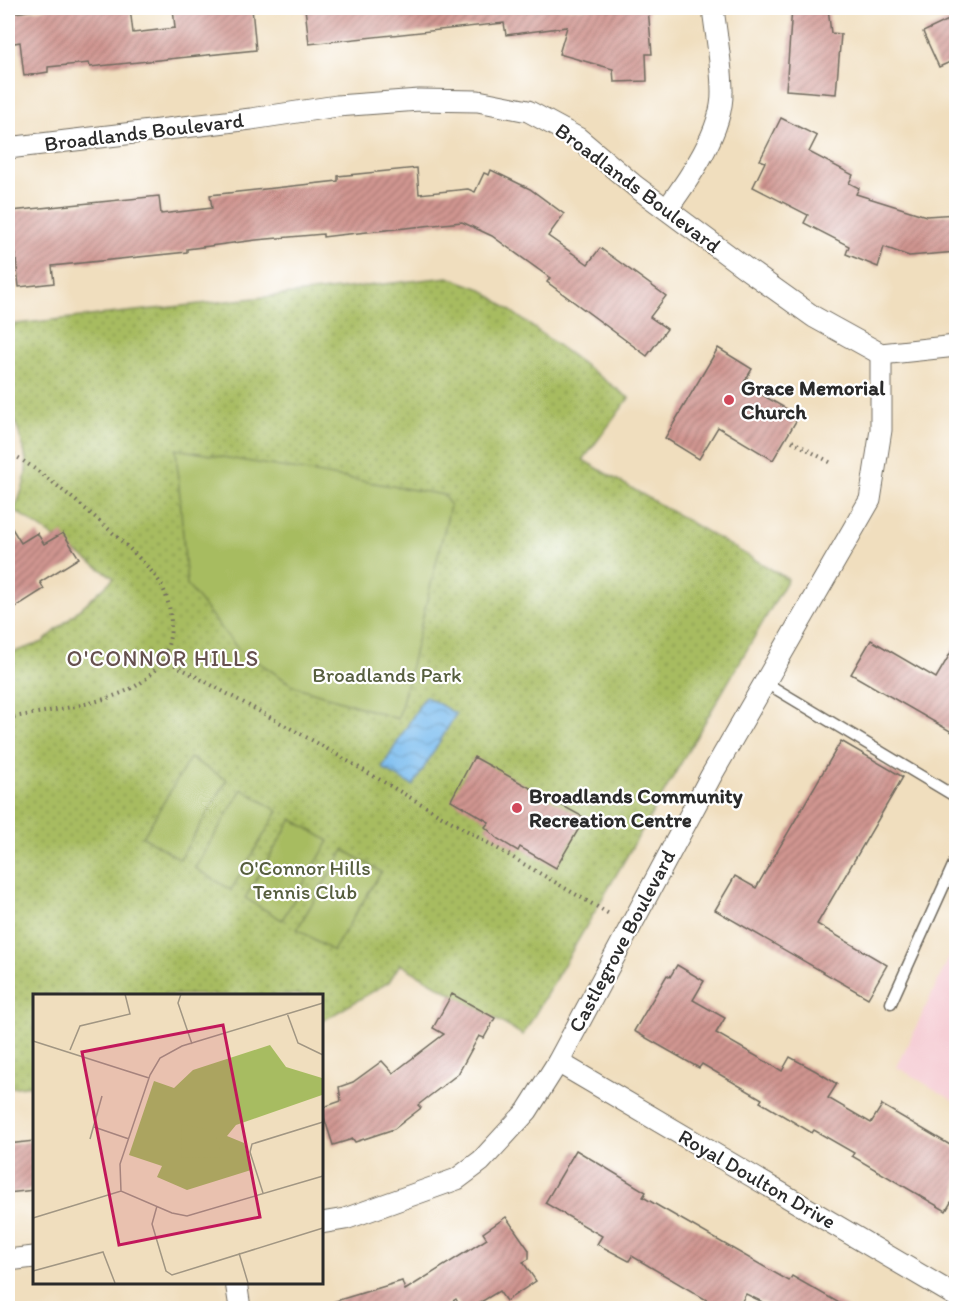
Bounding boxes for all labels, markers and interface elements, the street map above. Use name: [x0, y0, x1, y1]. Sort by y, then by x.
street label: Broadlands Boulevard: [43, 107, 246, 156]
street label: Broadlands Boulevard: [551, 117, 726, 258]
place label: Grace Memorial Church: [741, 375, 886, 424]
marker: Grace Memorial Church: [722, 393, 736, 407]
district label: O'CONNOR HILLS: [66, 645, 260, 672]
park label: Broadlands Park: [312, 662, 462, 687]
place label: Broadlands Community Recreation Centre: [529, 783, 743, 832]
marker: Broadlands Community Recreation Centre: [510, 801, 524, 815]
street label: Castlegrove Boulevard: [563, 845, 680, 1036]
park label: O'Connor Hills Tennis Club: [239, 855, 371, 904]
inset map: [33, 994, 322, 1283]
street label: Royal Doulton Drive: [674, 1123, 840, 1234]

